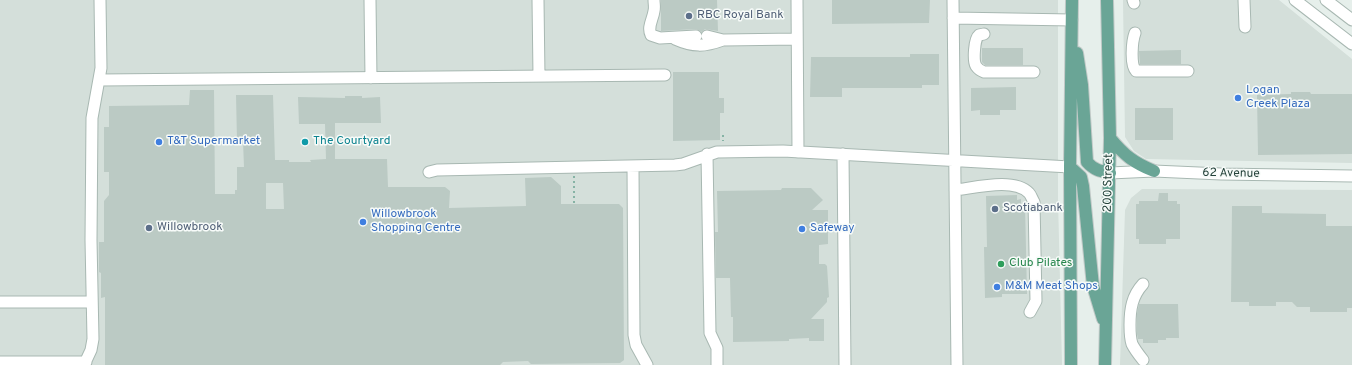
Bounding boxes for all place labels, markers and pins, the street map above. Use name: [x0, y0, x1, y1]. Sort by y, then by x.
place label: RBC Royal Bank: [697, 9, 784, 23]
marker: RBC Royal Bank: [684, 11, 694, 21]
place label: Logan Creek Plaza: [1246, 84, 1310, 112]
marker: Logan Creek Plaza: [1233, 93, 1243, 103]
place label: T&T Supermarket: [167, 135, 260, 149]
place label: The Courtyard: [313, 135, 390, 149]
marker: T&T Supermarket: [154, 137, 164, 147]
marker: The Courtyard: [300, 137, 310, 147]
place label: Scotiabank: [1003, 202, 1063, 216]
marker: Scotiabank: [990, 204, 1000, 214]
place label: Willowbrook Shopping Centre: [371, 208, 461, 236]
marker: Willowbrook Shopping Centre: [358, 217, 368, 227]
place label: Willowbrook: [157, 221, 223, 235]
place label: Safeway: [810, 222, 855, 236]
marker: Willowbrook: [144, 223, 154, 233]
marker: Safeway: [797, 224, 807, 234]
place label: Club Pilates: [1009, 257, 1072, 271]
marker: Club Pilates: [996, 259, 1006, 269]
place label: M&M Meat Shops: [1005, 280, 1098, 294]
marker: M&M Meat Shops: [992, 282, 1002, 292]

